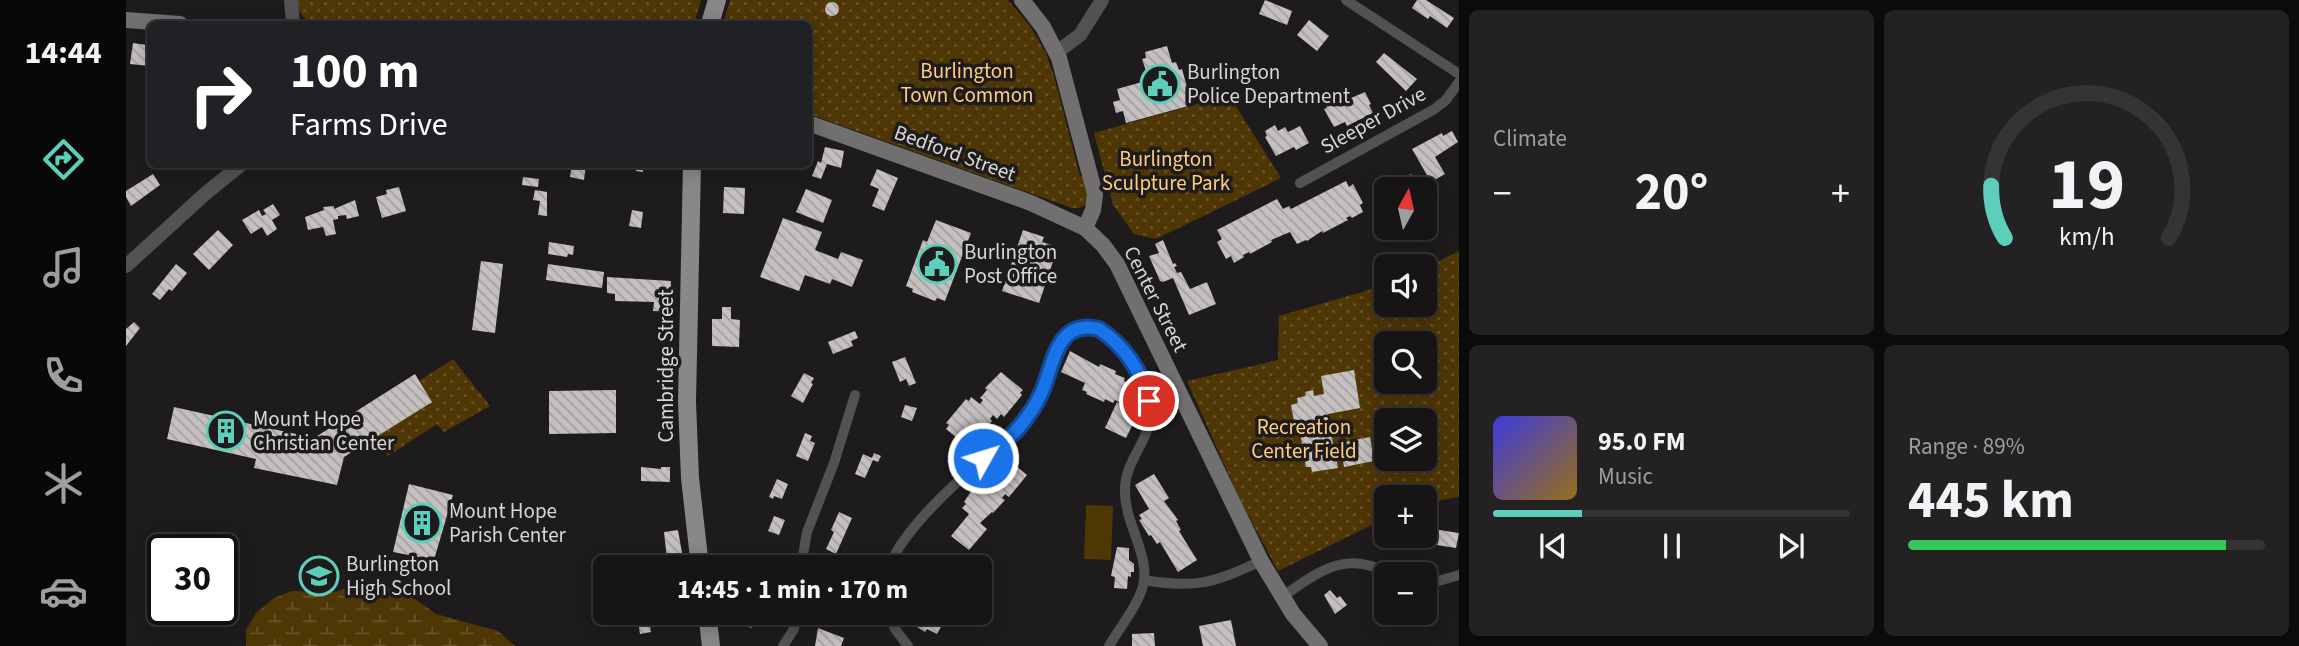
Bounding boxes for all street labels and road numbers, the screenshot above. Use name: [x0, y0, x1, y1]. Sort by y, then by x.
street label: Sleeper Drive: [1315, 79, 1431, 161]
street label: Bedford Street: [890, 117, 1020, 189]
street label: Center Street: [1116, 241, 1196, 357]
street label: Cambridge Street: [651, 289, 681, 443]

